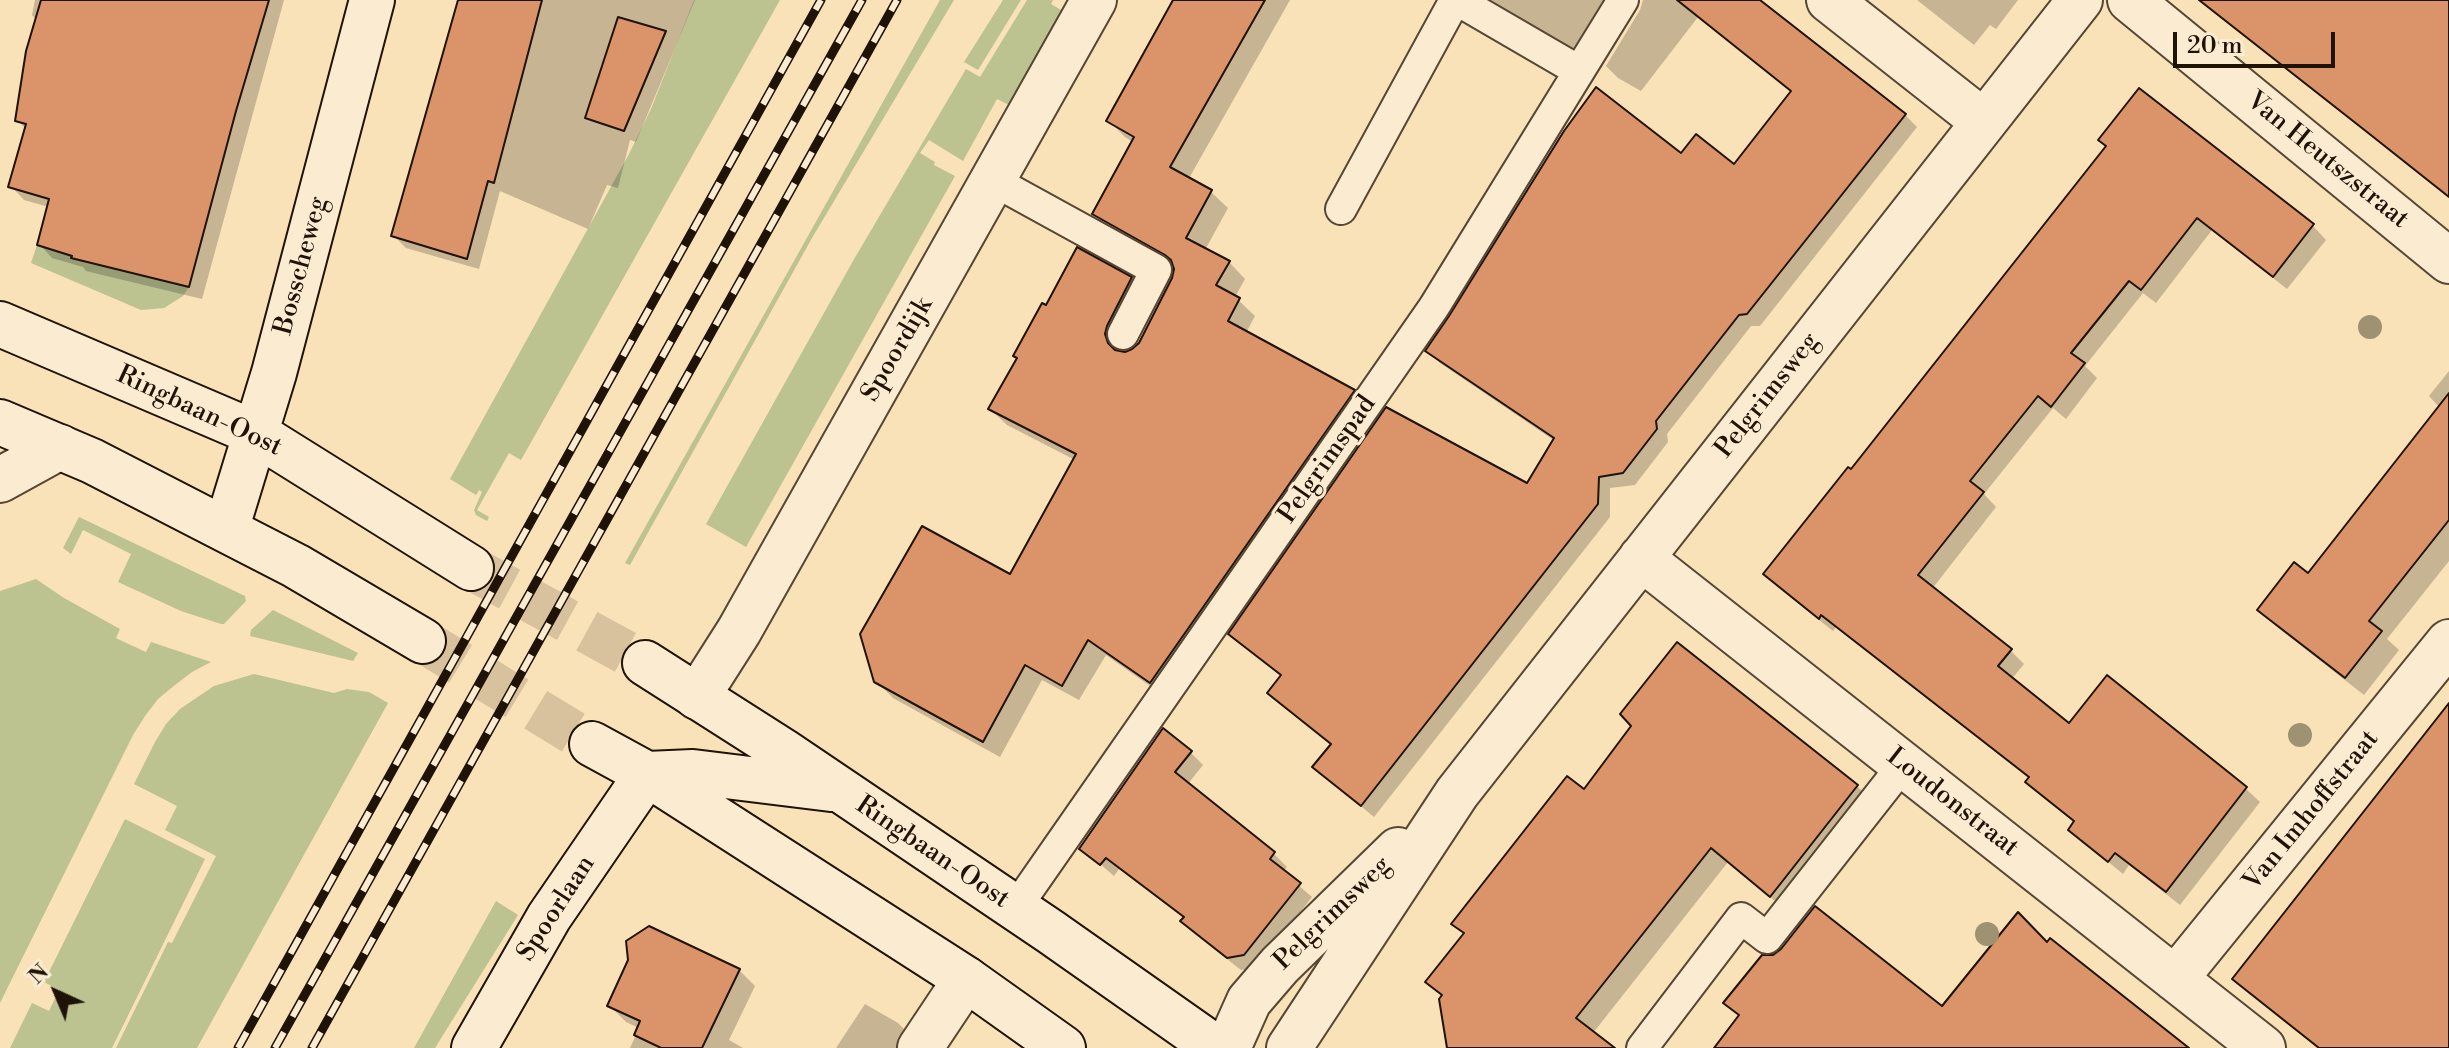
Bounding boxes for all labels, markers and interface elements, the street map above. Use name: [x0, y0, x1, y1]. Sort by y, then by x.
scale bar: [2177, 16, 2339, 66]
text: 20 m: [2187, 31, 2243, 61]
street label: Van Heutszstraat: [2240, 86, 2414, 236]
street label: Bosscheweg: [269, 194, 335, 338]
street label: Spoordijk: [856, 292, 940, 408]
street label: Pelgrimsweg: [1709, 327, 1827, 465]
street label: Ringbaan-Oost: [111, 360, 287, 464]
street label: Pelgrimspad: [1273, 390, 1383, 530]
street label: Van Imhoffstraat: [2238, 725, 2386, 897]
street label: Loudonstraat: [1880, 742, 2024, 864]
street label: Ringbaan-Oost: [849, 790, 1015, 916]
street label: Spoorlaan: [511, 850, 603, 968]
street label: Pelgrimsweg: [1268, 851, 1398, 977]
north arrow: [16, 952, 96, 1032]
text: N: [23, 959, 55, 990]

